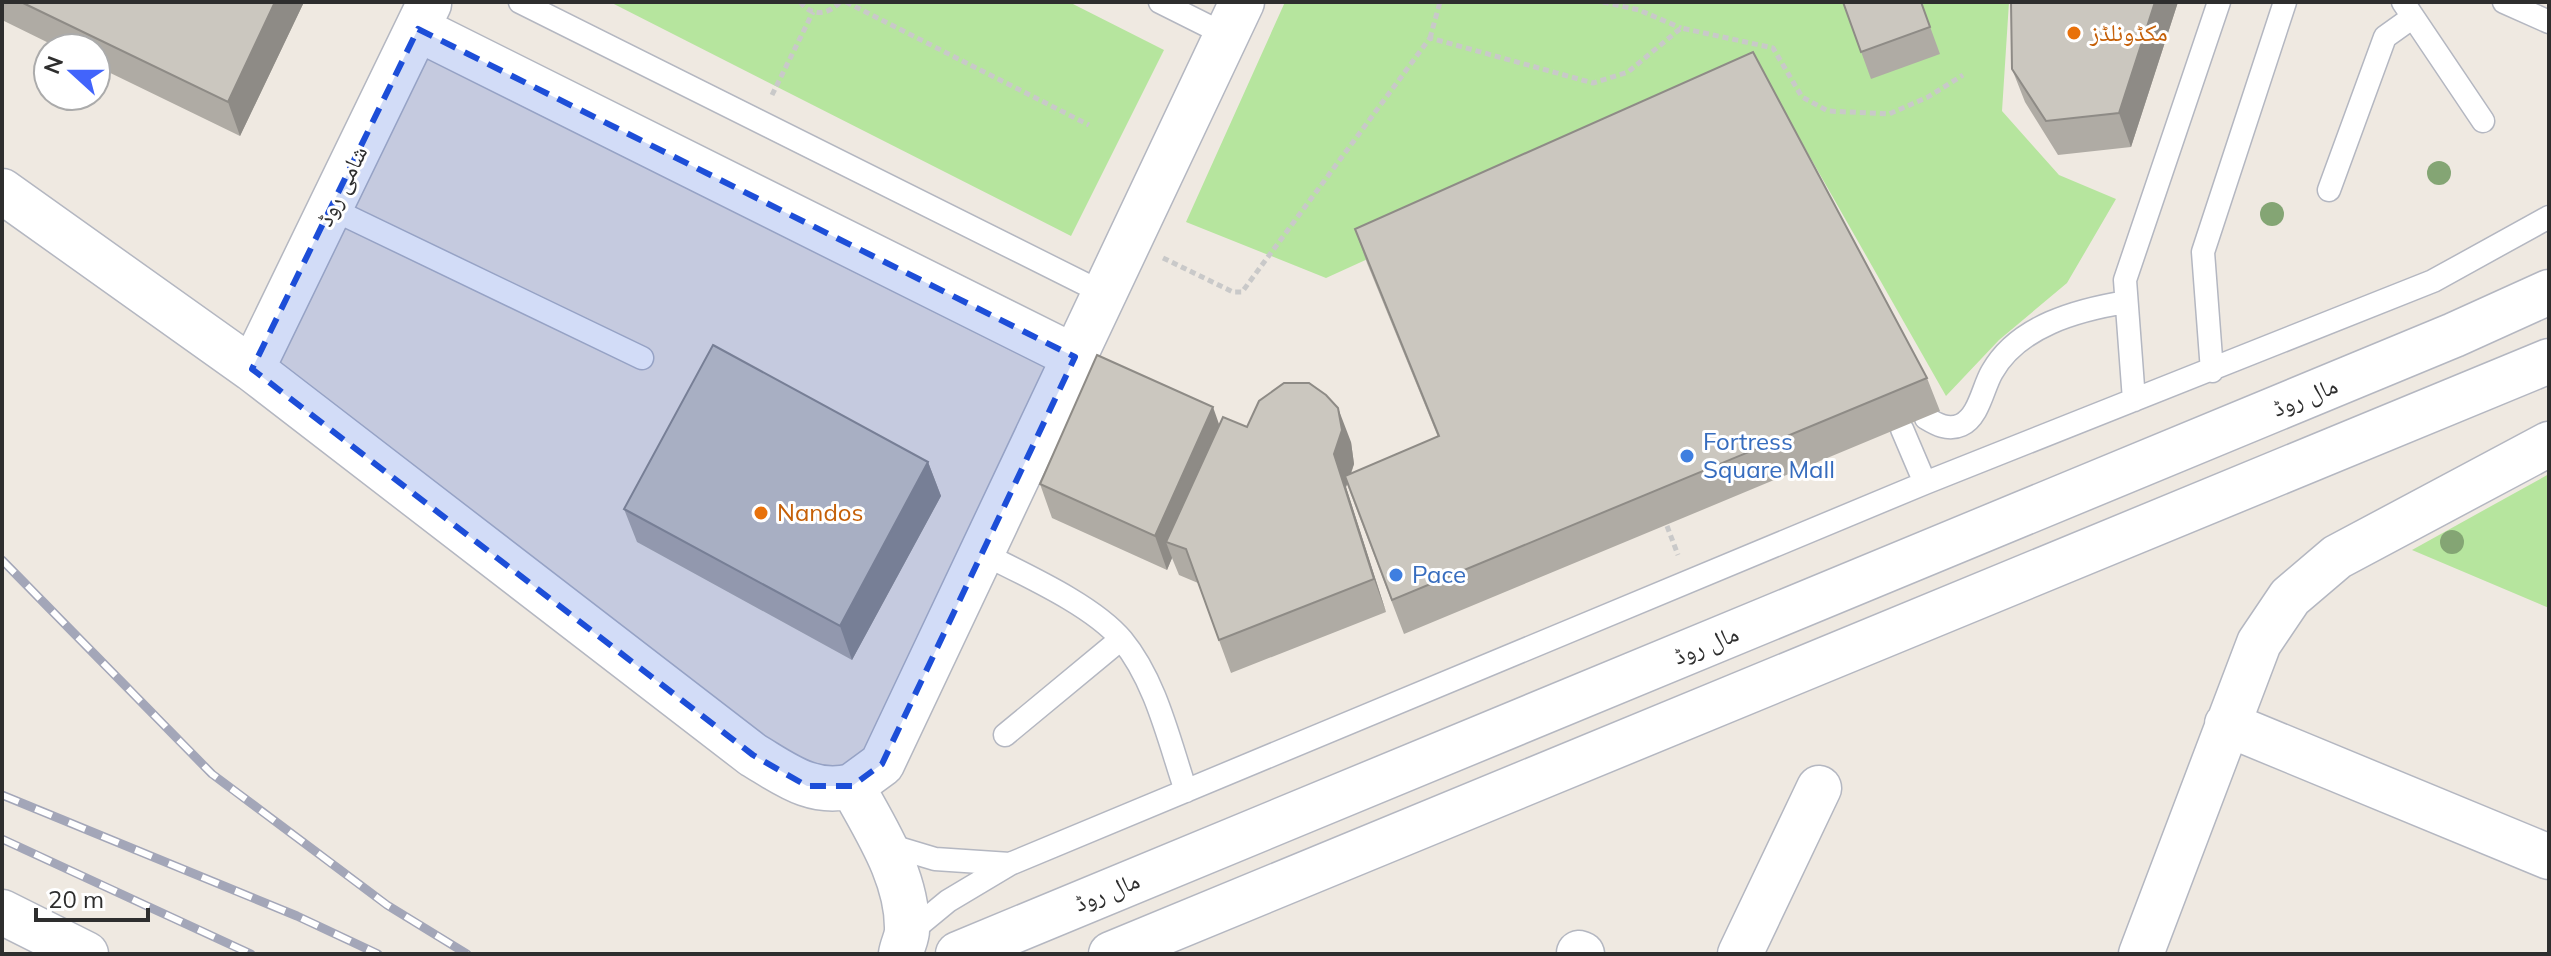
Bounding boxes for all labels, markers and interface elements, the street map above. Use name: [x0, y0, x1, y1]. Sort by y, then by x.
place label: مکڈونلڈز: [2089, 17, 2168, 47]
marker: مکڈونلڈز: [2065, 24, 2083, 42]
north arrow: [32, 32, 112, 112]
text: N: [37, 52, 69, 78]
street label: شامی روڈ: [309, 140, 373, 231]
street label: مال روڈ: [2267, 369, 2342, 423]
place label: Fortress Square Mall: [1703, 426, 1835, 484]
marker: Fortress Square Mall: [1678, 447, 1696, 465]
place label: Nandos: [777, 497, 863, 527]
marker: Nandos: [752, 504, 770, 522]
place label: Pace: [1412, 559, 1466, 589]
marker: Pace: [1387, 566, 1405, 584]
street label: مال روڈ: [1668, 617, 1743, 671]
street label: مال روڈ: [1069, 864, 1144, 918]
scale bar: [36, 872, 148, 922]
text: 20 m: [48, 884, 104, 914]

